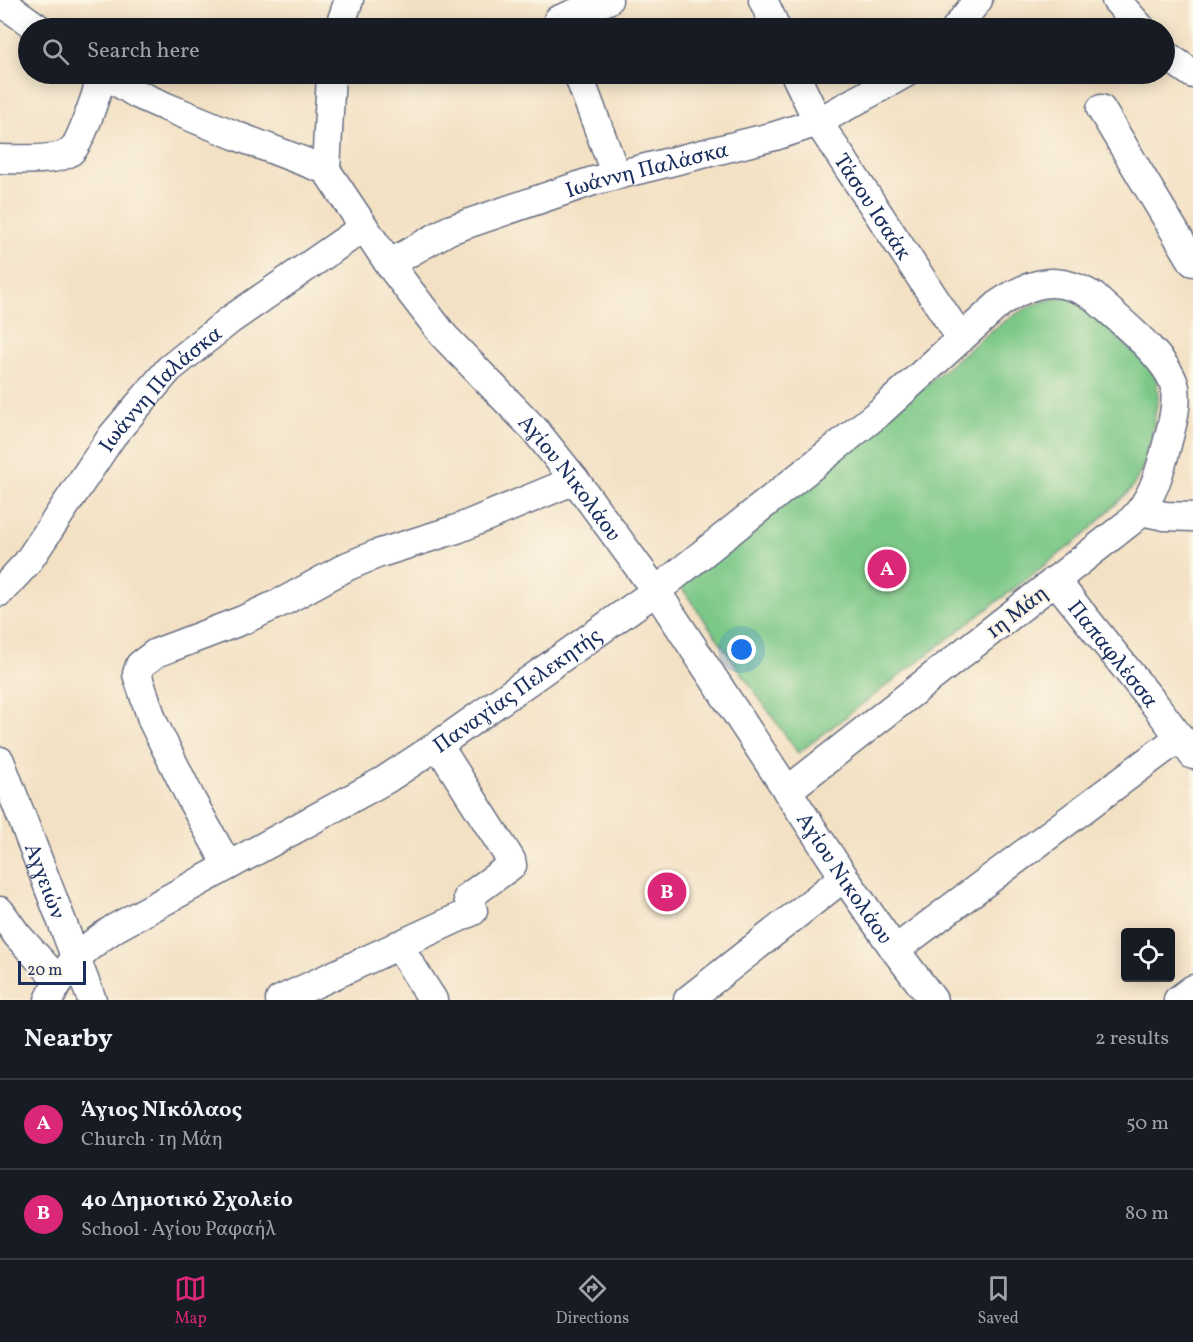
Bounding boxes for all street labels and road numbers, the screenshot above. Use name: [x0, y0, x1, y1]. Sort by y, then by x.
street label: Ιωάννη Παλάσκα: [562, 135, 732, 207]
street label: Τάσου Ισαάκ: [825, 148, 918, 267]
street label: Ιωάννη Παλάσκα: [92, 319, 230, 459]
street label: Αγίου Νικολάου: [510, 408, 628, 548]
street label: 1η Μάη: [980, 579, 1055, 647]
street label: Παπαφλέσσα: [1059, 594, 1165, 715]
street label: Παναγίας Πελεκητής: [427, 621, 609, 762]
street label: Αγίου Νικολάου: [788, 807, 899, 951]
street label: Αγγειών: [15, 839, 72, 924]

